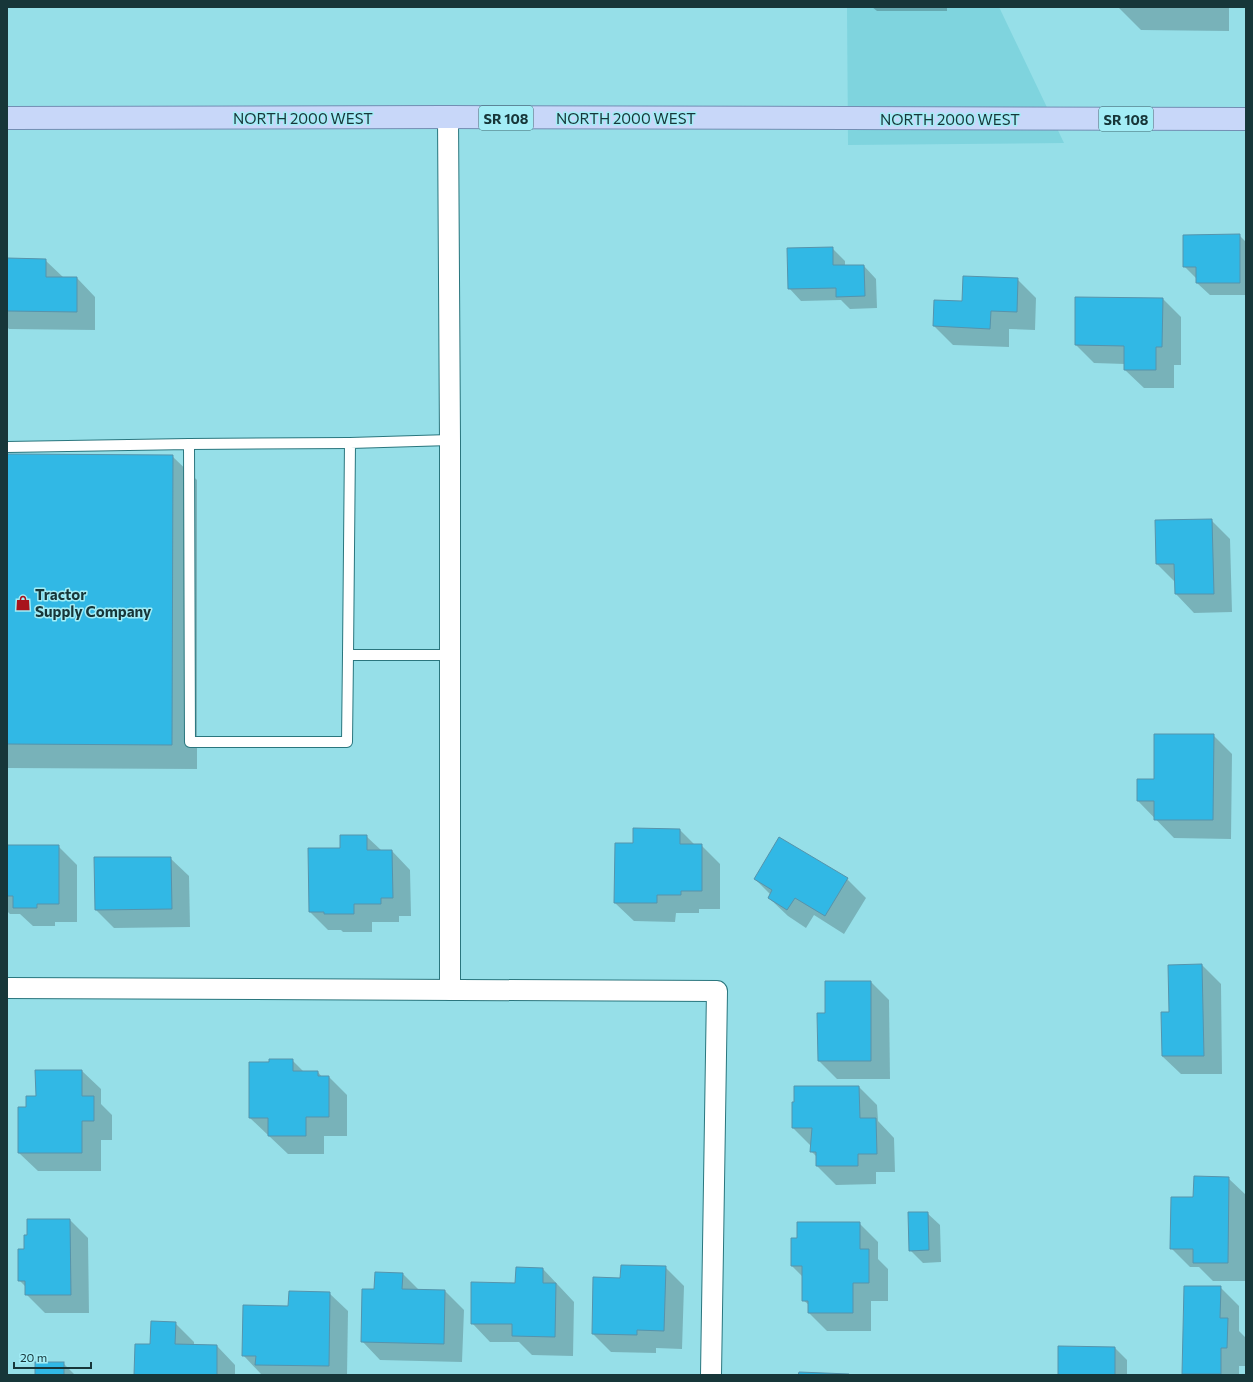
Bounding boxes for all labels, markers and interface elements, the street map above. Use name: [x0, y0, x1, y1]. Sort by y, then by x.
road number: SR 108: [479, 106, 533, 130]
road number: SR 108: [1099, 107, 1153, 131]
street label: NORTH 2000 WEST: [233, 109, 373, 127]
street label: NORTH 2000 WEST: [556, 109, 696, 127]
street label: NORTH 2000 WEST: [880, 110, 1020, 128]
place label: Tractor Supply Company: [35, 585, 152, 620]
shop icon: Tractor Supply Company: [14, 594, 32, 612]
scale bar: [14, 1344, 91, 1370]
text: 20 m: [20, 1350, 47, 1364]

